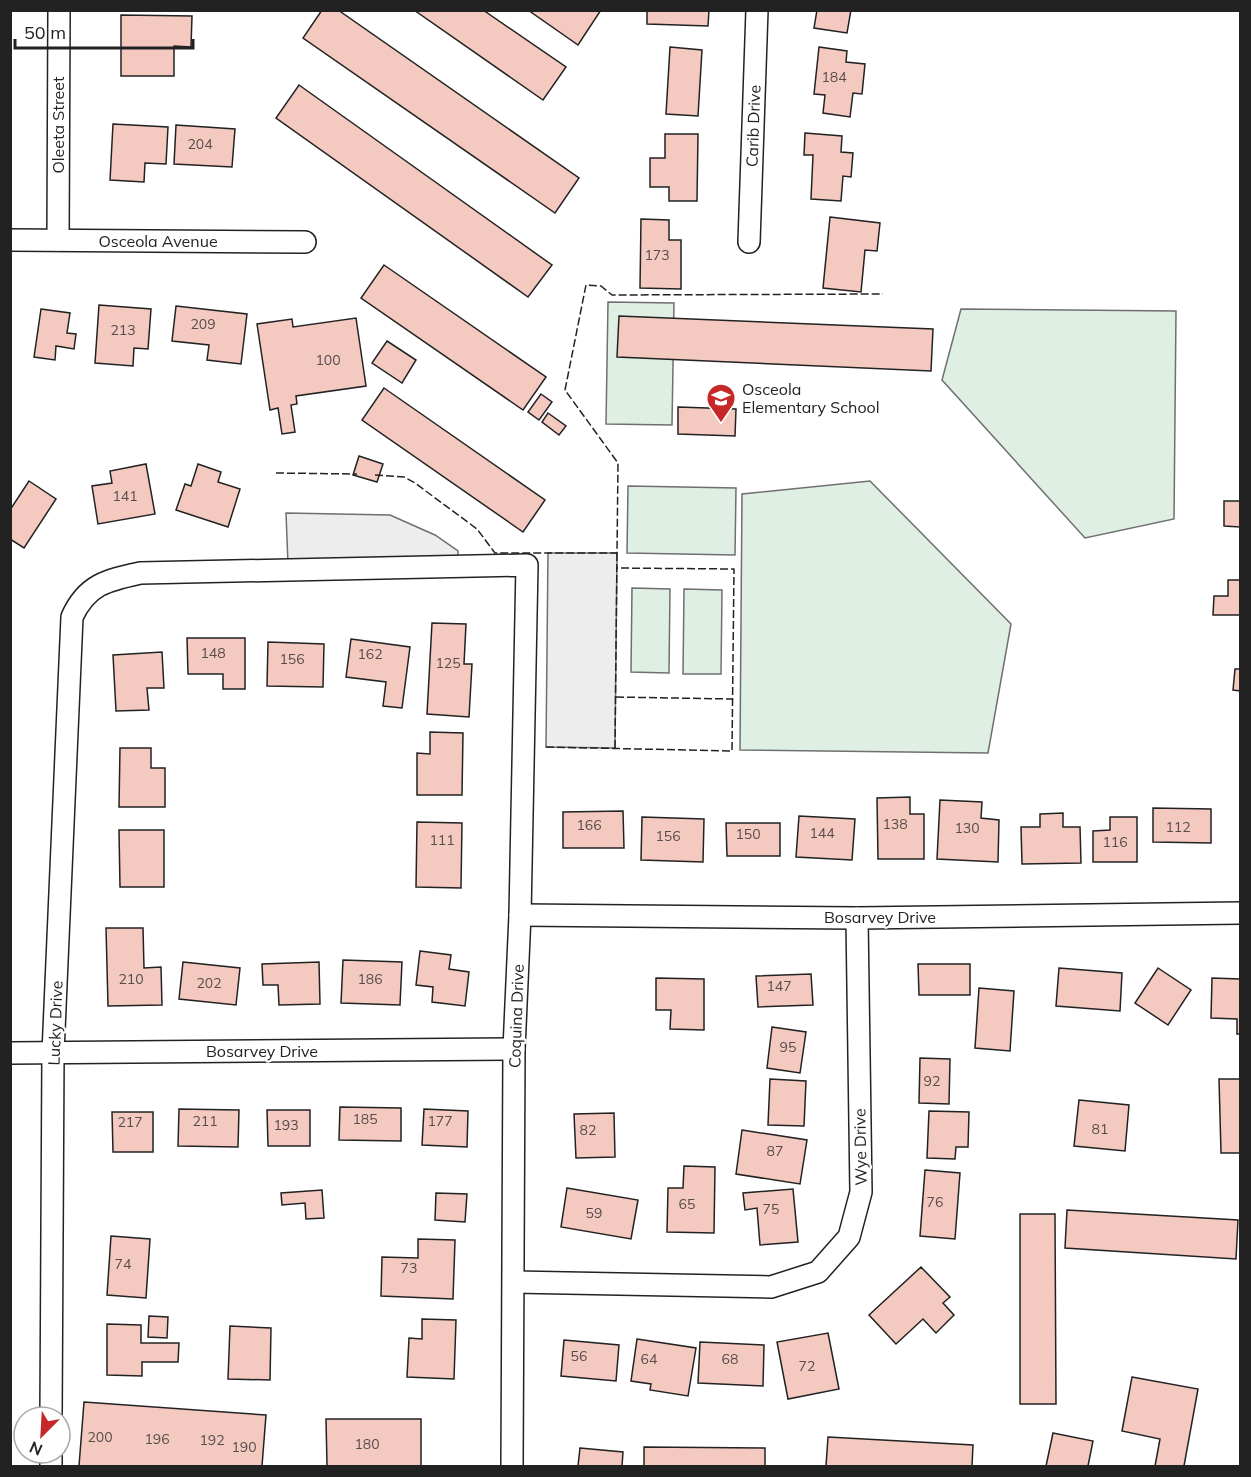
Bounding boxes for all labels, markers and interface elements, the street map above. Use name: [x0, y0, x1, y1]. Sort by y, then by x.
scale bar: [15, 12, 194, 50]
text: 50 m: [24, 21, 66, 44]
house number: 184: [821, 68, 847, 86]
street label: Oleeta Street: [48, 76, 68, 174]
street label: Carib Drive: [742, 85, 764, 167]
house number: 204: [187, 135, 213, 153]
street label: Osceola Avenue: [98, 231, 218, 251]
house number: 173: [644, 246, 670, 264]
house number: 209: [190, 315, 216, 333]
house number: 213: [110, 321, 136, 339]
house number: 100: [315, 351, 341, 369]
place label: Osceola Elementary School: [742, 379, 880, 417]
school or university icon: Osceola Elementary School: [705, 382, 737, 424]
house number: 141: [112, 487, 138, 505]
house number: 148: [200, 644, 226, 662]
house number: 162: [357, 645, 383, 663]
house number: 156: [279, 650, 305, 668]
house number: 125: [435, 654, 461, 672]
house number: 138: [882, 815, 908, 833]
house number: 166: [576, 816, 602, 834]
house number: 112: [1165, 818, 1191, 836]
house number: 130: [954, 819, 980, 837]
house number: 144: [809, 824, 835, 842]
house number: 150: [735, 825, 761, 843]
house number: 156: [655, 827, 681, 845]
house number: 111: [429, 831, 455, 849]
house number: 116: [1102, 833, 1128, 851]
street label: Bosarvey Drive: [824, 907, 936, 927]
street label: Coquina Drive: [504, 964, 528, 1068]
house number: 210: [118, 970, 144, 988]
house number: 186: [357, 970, 383, 988]
house number: 202: [196, 974, 222, 992]
house number: 147: [766, 977, 792, 995]
street label: Lucky Drive: [44, 980, 66, 1066]
house number: 95: [780, 1038, 796, 1056]
street label: Bosarvey Drive: [206, 1041, 318, 1061]
house number: 92: [924, 1072, 940, 1090]
street label: Wye Drive: [849, 1108, 871, 1186]
house number: 185: [352, 1110, 378, 1128]
house number: 211: [192, 1112, 218, 1130]
house number: 177: [427, 1112, 453, 1130]
house number: 217: [117, 1113, 143, 1131]
house number: 193: [273, 1116, 299, 1134]
house number: 81: [1092, 1120, 1108, 1138]
house number: 82: [580, 1121, 596, 1139]
house number: 87: [767, 1142, 783, 1160]
house number: 76: [927, 1193, 943, 1211]
house number: 65: [679, 1195, 695, 1213]
house number: 75: [763, 1200, 779, 1218]
house number: 59: [586, 1204, 602, 1222]
house number: 74: [115, 1255, 132, 1273]
house number: 73: [401, 1259, 417, 1277]
house number: 56: [571, 1347, 587, 1365]
house number: 64: [641, 1350, 658, 1368]
house number: 68: [722, 1350, 738, 1368]
house number: 72: [799, 1357, 815, 1375]
north arrow: [12, 1405, 72, 1465]
house number: 200: [87, 1428, 113, 1446]
house number: 196: [144, 1430, 170, 1448]
house number: 192: [199, 1431, 225, 1449]
house number: 180: [354, 1435, 380, 1453]
text: N: [26, 1437, 45, 1460]
house number: 190: [231, 1438, 257, 1456]

